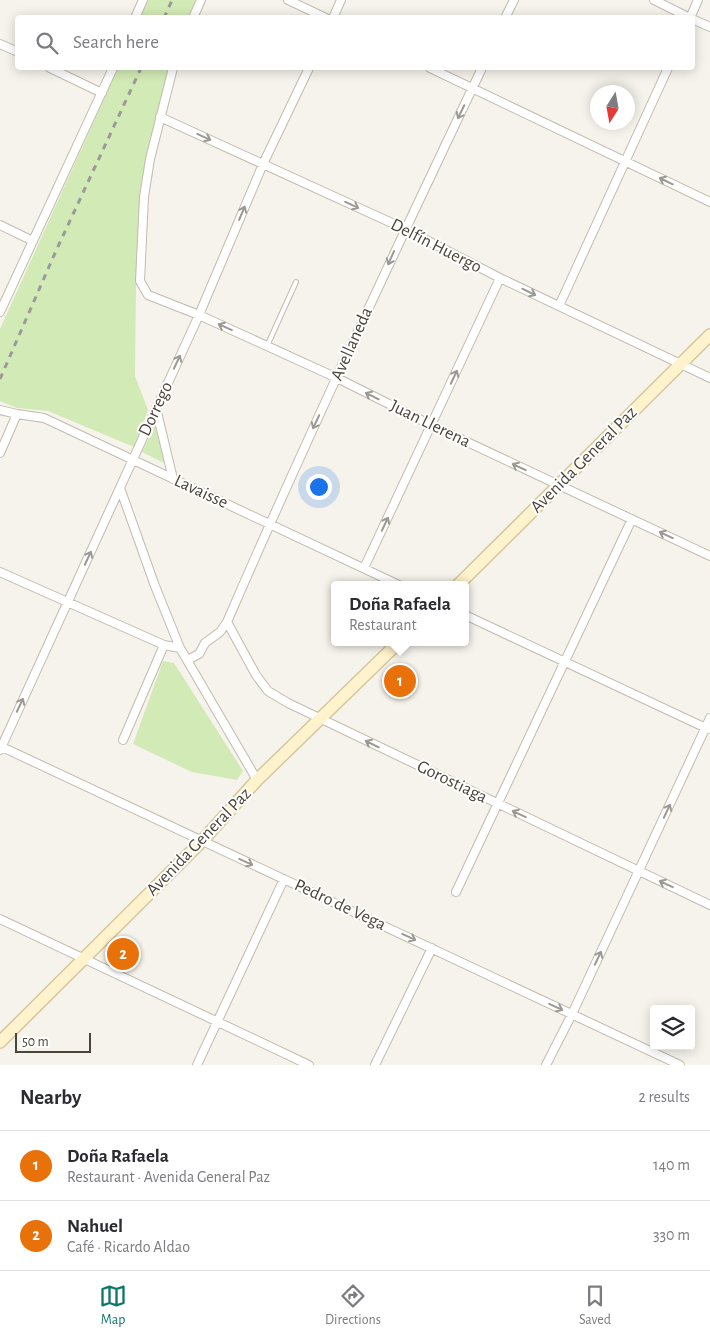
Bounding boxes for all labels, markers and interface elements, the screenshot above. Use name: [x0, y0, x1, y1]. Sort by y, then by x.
search box: [15, 15, 695, 70]
icon: search: [33, 29, 61, 57]
text: Search here: [73, 33, 159, 52]
north arrow: [590, 85, 635, 130]
one-way arrow: [456, 104, 466, 119]
one-way arrow: [196, 133, 211, 142]
one-way arrow: [659, 176, 674, 185]
one-way arrow: [344, 201, 359, 210]
one-way arrow: [238, 206, 248, 221]
street label: Delfín Huergo: [388, 215, 485, 277]
one-way arrow: [386, 250, 396, 265]
one-way arrow: [521, 288, 536, 297]
street label: Avellaneda: [328, 305, 376, 383]
one-way arrow: [218, 321, 233, 331]
one-way arrow: [173, 355, 183, 370]
one-way arrow: [449, 370, 459, 385]
street label: Dorrego: [136, 379, 176, 439]
one-way arrow: [365, 391, 380, 401]
street label: Juan Llerena: [387, 397, 473, 451]
street label: Avenida General Paz: [527, 403, 641, 517]
one-way arrow: [311, 414, 321, 429]
one-way arrow: [511, 461, 526, 471]
street label: Lavaisse: [171, 472, 231, 512]
your location: [306, 474, 332, 500]
one-way arrow: [380, 517, 390, 532]
one-way arrow: [659, 530, 674, 540]
one-way arrow: [84, 551, 94, 566]
popup: [331, 581, 469, 646]
text: Doña Rafaela: [349, 595, 451, 614]
text: Restaurant: [349, 617, 417, 633]
pin: 1: [384, 662, 416, 700]
one-way arrow: [16, 698, 26, 713]
one-way arrow: [365, 739, 380, 749]
street label: Gorostiaga: [414, 757, 490, 807]
street label: Avenida General Paz: [143, 785, 255, 899]
one-way arrow: [663, 804, 672, 819]
one-way arrow: [512, 809, 527, 819]
one-way arrow: [238, 857, 253, 867]
street label: Pedro de Vega: [291, 876, 389, 934]
one-way arrow: [659, 878, 674, 888]
one-way arrow: [402, 933, 417, 943]
pin: 2: [107, 935, 139, 973]
one-way arrow: [594, 951, 603, 966]
one-way arrow: [548, 1003, 563, 1012]
map controls: [650, 1005, 695, 1050]
button: layers: [650, 1005, 695, 1050]
scale bar: [15, 1030, 91, 1053]
text: 50 m: [22, 1035, 49, 1049]
text: Nearby: [20, 1087, 81, 1108]
text: 2 results: [638, 1089, 690, 1105]
text: Doña Rafaela: [67, 1147, 169, 1166]
text: 1: [33, 1157, 39, 1173]
text: 140 m: [653, 1157, 690, 1173]
text: Restaurant · Avenida General Paz: [67, 1169, 270, 1185]
text: Nahuel: [67, 1217, 123, 1236]
text: 2: [32, 1227, 40, 1243]
text: 330 m: [653, 1227, 690, 1243]
text: Café · Ricardo Aldao: [67, 1239, 190, 1255]
tab: Map: [99, 1282, 127, 1329]
tab: Directions: [325, 1282, 381, 1329]
tab: Saved: [579, 1282, 611, 1329]

